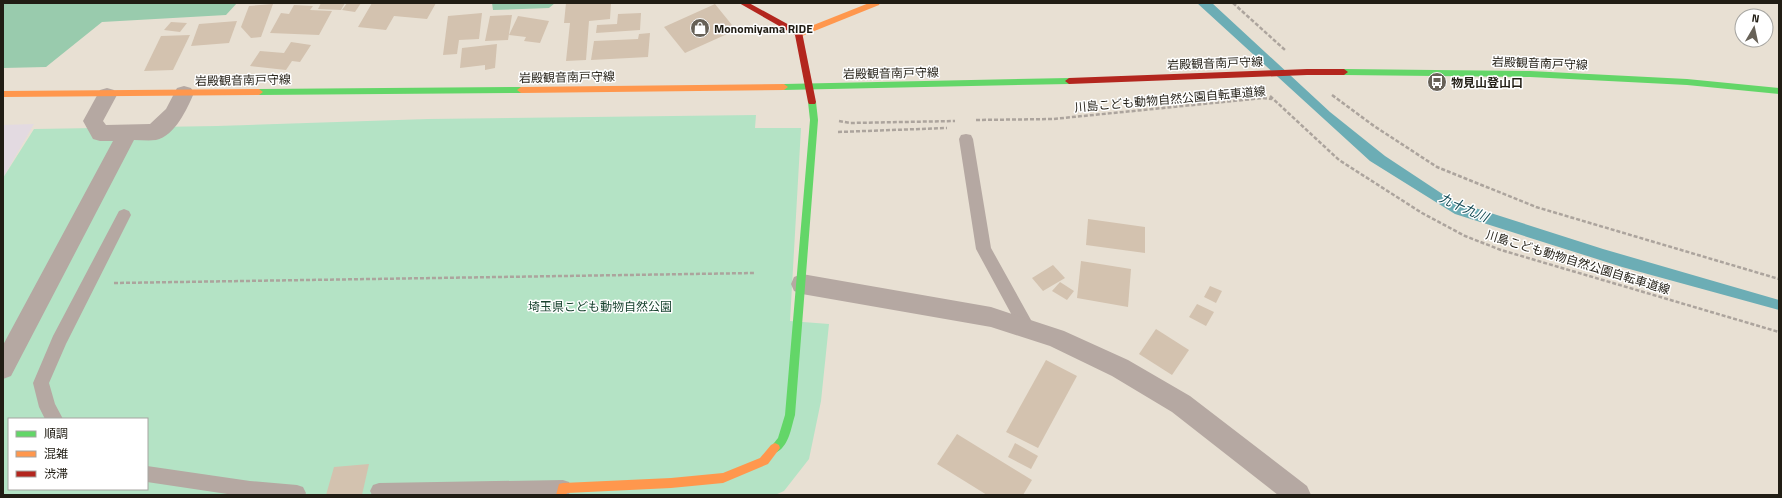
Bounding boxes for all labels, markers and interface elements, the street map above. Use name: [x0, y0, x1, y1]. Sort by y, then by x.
north arrow: [1734, 8, 1774, 48]
text: N: [1751, 10, 1761, 27]
shop icon: Monomiyama RIDE: [689, 17, 711, 39]
place label: Monomiyama RIDE: [714, 19, 813, 38]
street label: 岩殿観音南戸守線: [1167, 52, 1263, 74]
street label: 岩殿観音南戸守線: [1492, 52, 1588, 74]
street label: 岩殿観音南戸守線: [843, 63, 939, 83]
street label: 岩殿観音南戸守線: [519, 67, 615, 87]
street label: 岩殿観音南戸守線: [195, 70, 291, 90]
bus stop icon: 物見山登山口: [1426, 71, 1448, 93]
place label: 物見山登山口: [1451, 73, 1523, 92]
street label: 川島こども動物自然公園自転車道線: [1074, 81, 1266, 117]
water label: 九十九川: [1436, 187, 1494, 228]
street label: 川島こども動物自然公園自転車道線: [1483, 225, 1673, 299]
park label: 埼玉県こども動物自然公園: [528, 297, 672, 316]
legend: [8, 418, 148, 490]
text: 順調: [44, 424, 68, 443]
text: 混雑: [44, 444, 68, 463]
text: 渋滞: [44, 464, 68, 483]

